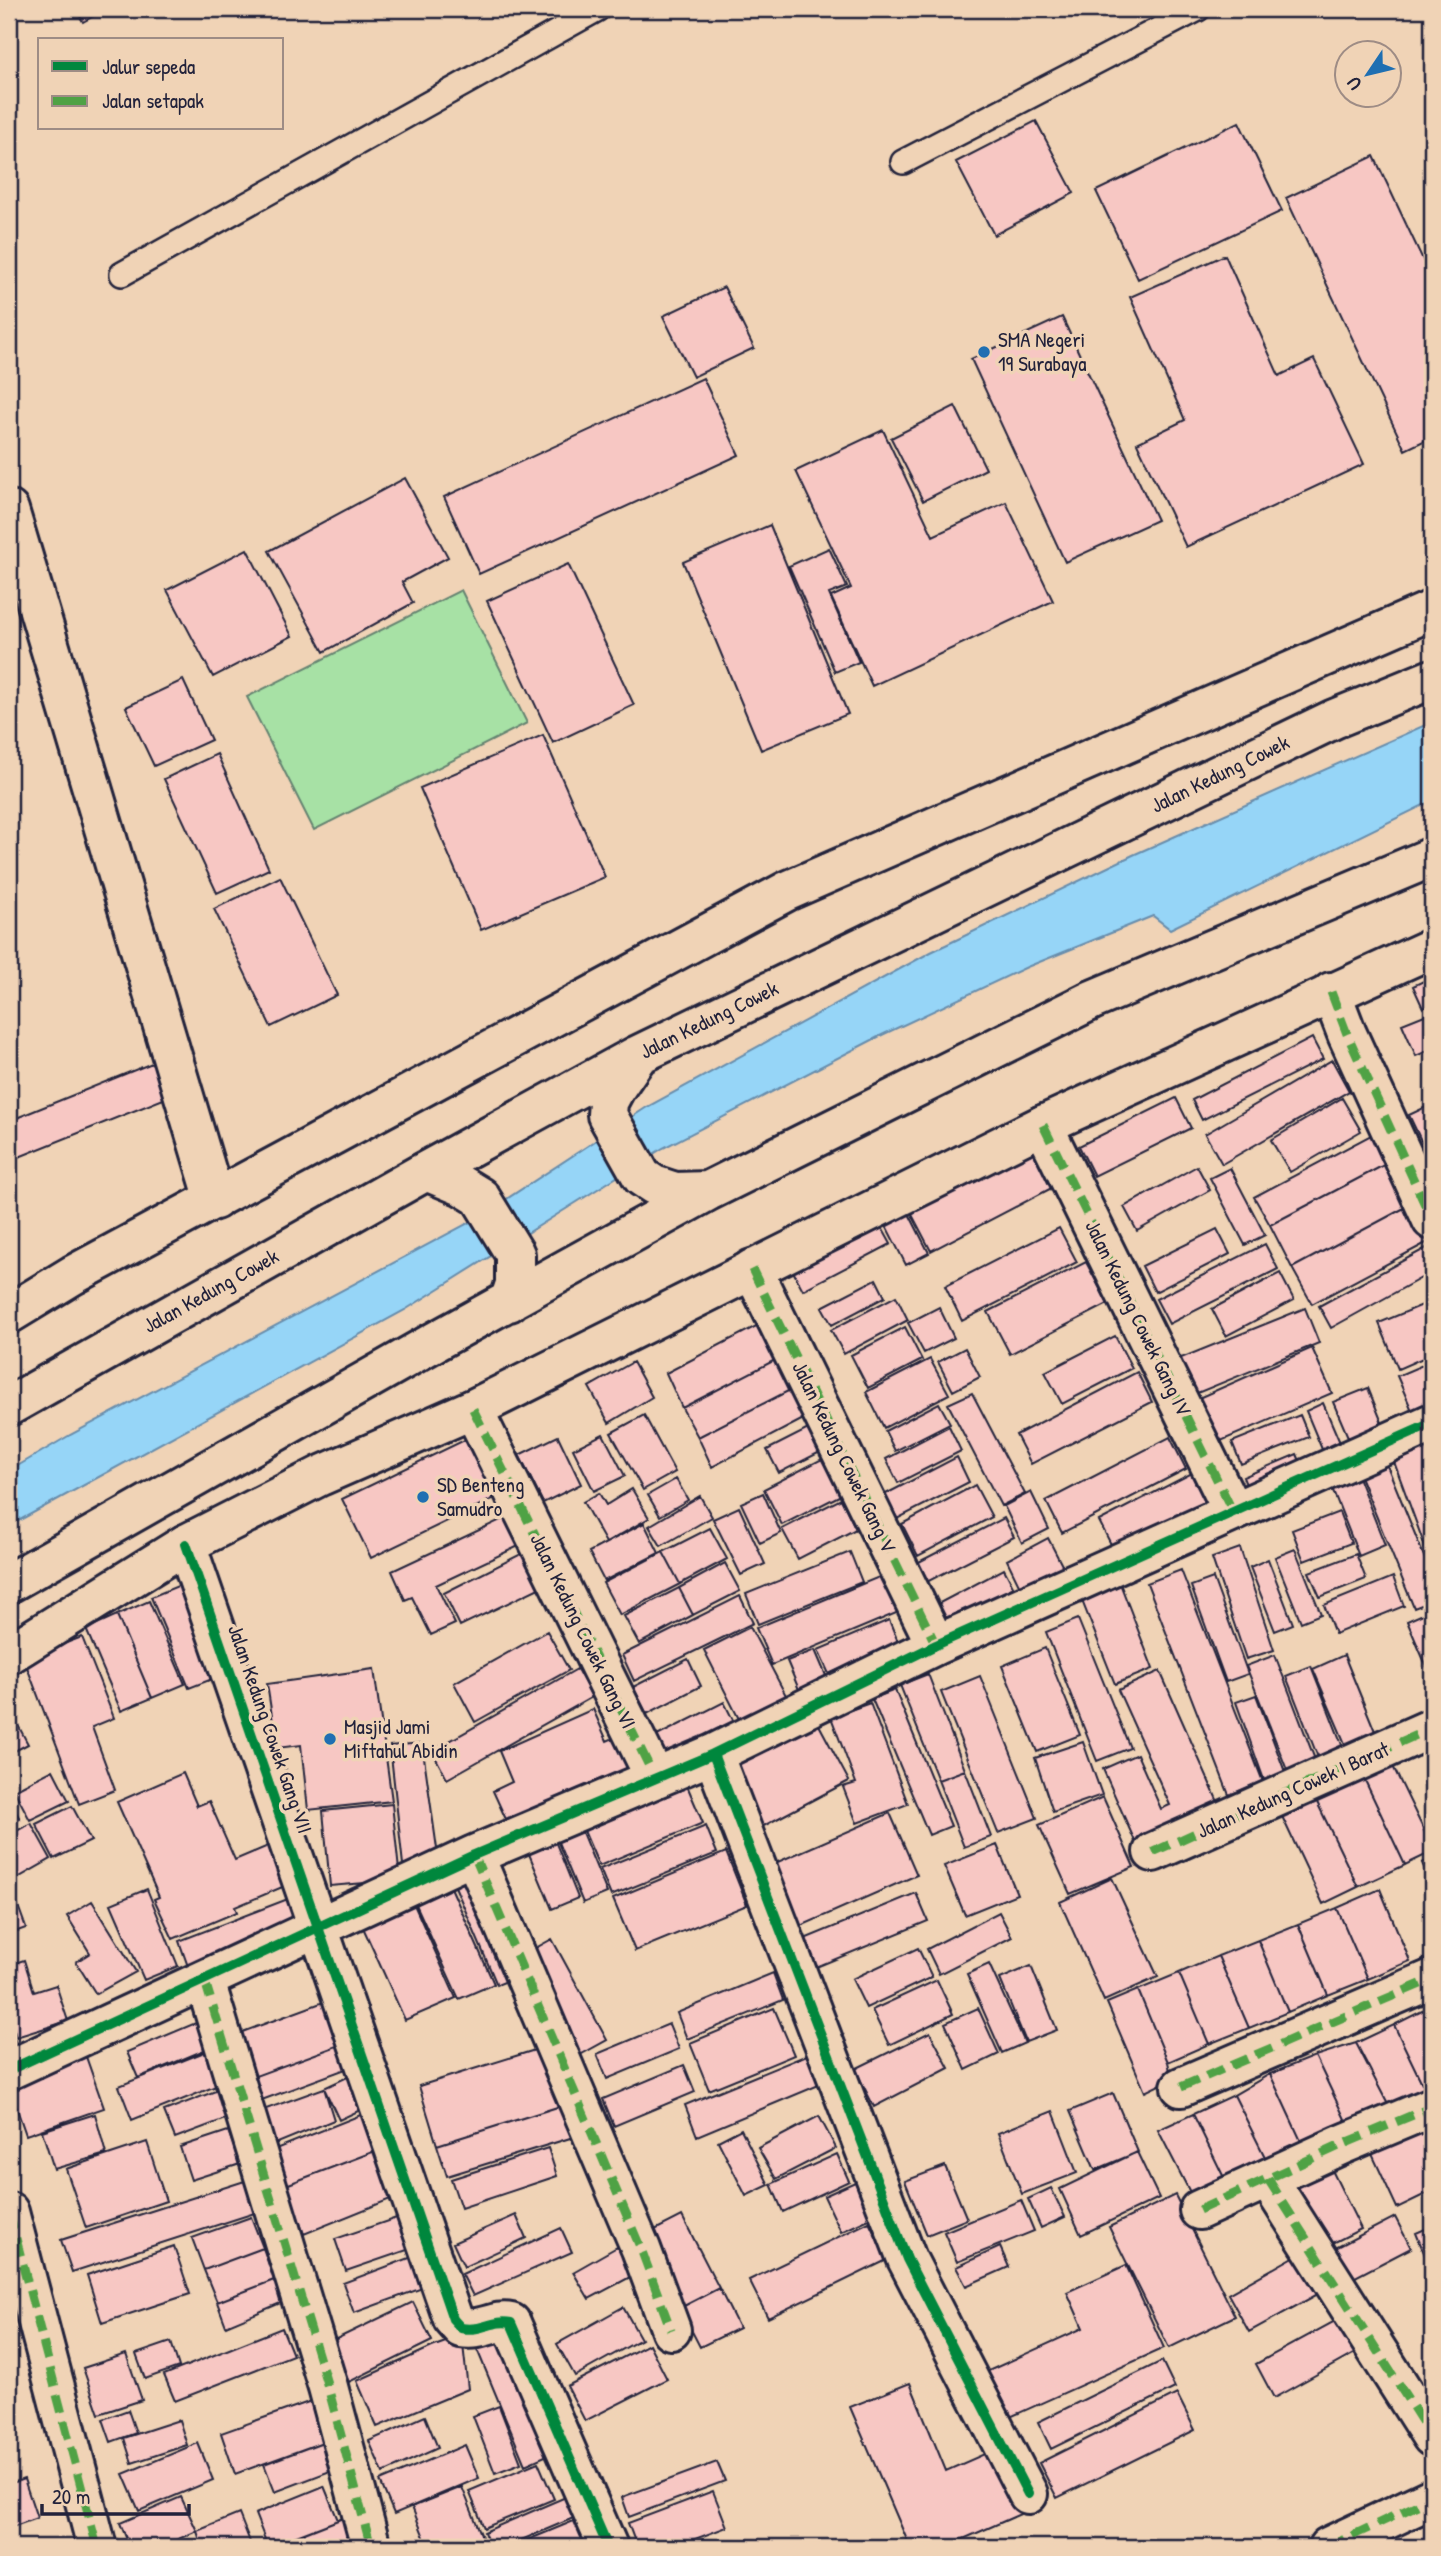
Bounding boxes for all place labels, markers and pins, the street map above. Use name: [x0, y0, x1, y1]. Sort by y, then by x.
place label: SMA Negeri 19 Surabaya: [998, 325, 1087, 378]
marker: SMA Negeri 19 Surabaya: [976, 344, 992, 360]
place label: SD Benteng Samudro: [437, 1470, 524, 1523]
marker: SD Benteng Samudro: [415, 1489, 431, 1505]
place label: Masjid Jami Miftahul Abidin: [344, 1712, 458, 1765]
marker: Masjid Jami Miftahul Abidin: [322, 1731, 338, 1747]

